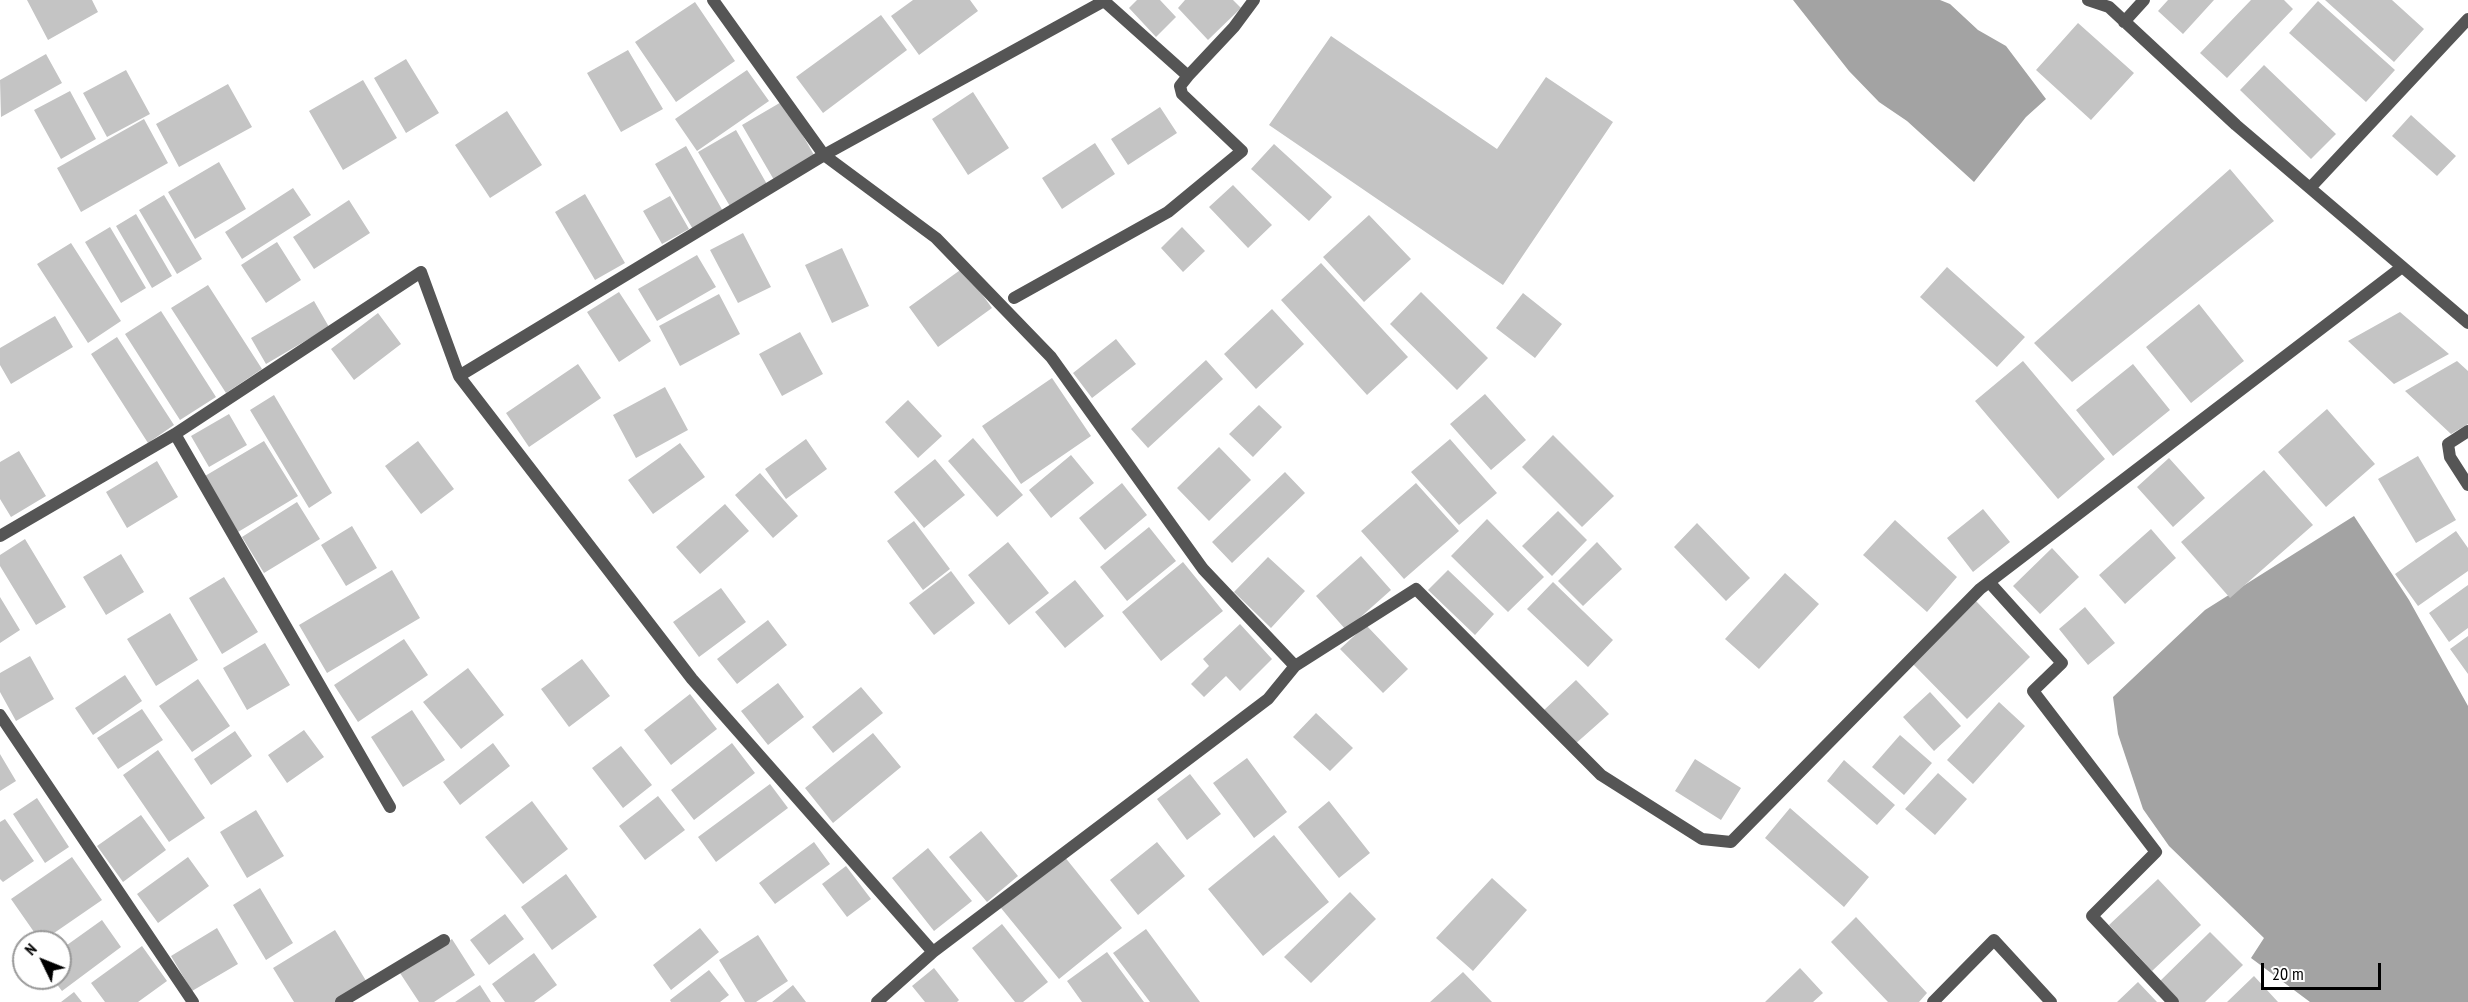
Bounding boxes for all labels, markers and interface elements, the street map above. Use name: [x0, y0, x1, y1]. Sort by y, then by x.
north arrow: [12, 930, 72, 990]
text: N: [20, 939, 41, 959]
scale bar: [2264, 951, 2384, 989]
text: 20 m: [2272, 962, 2304, 985]

